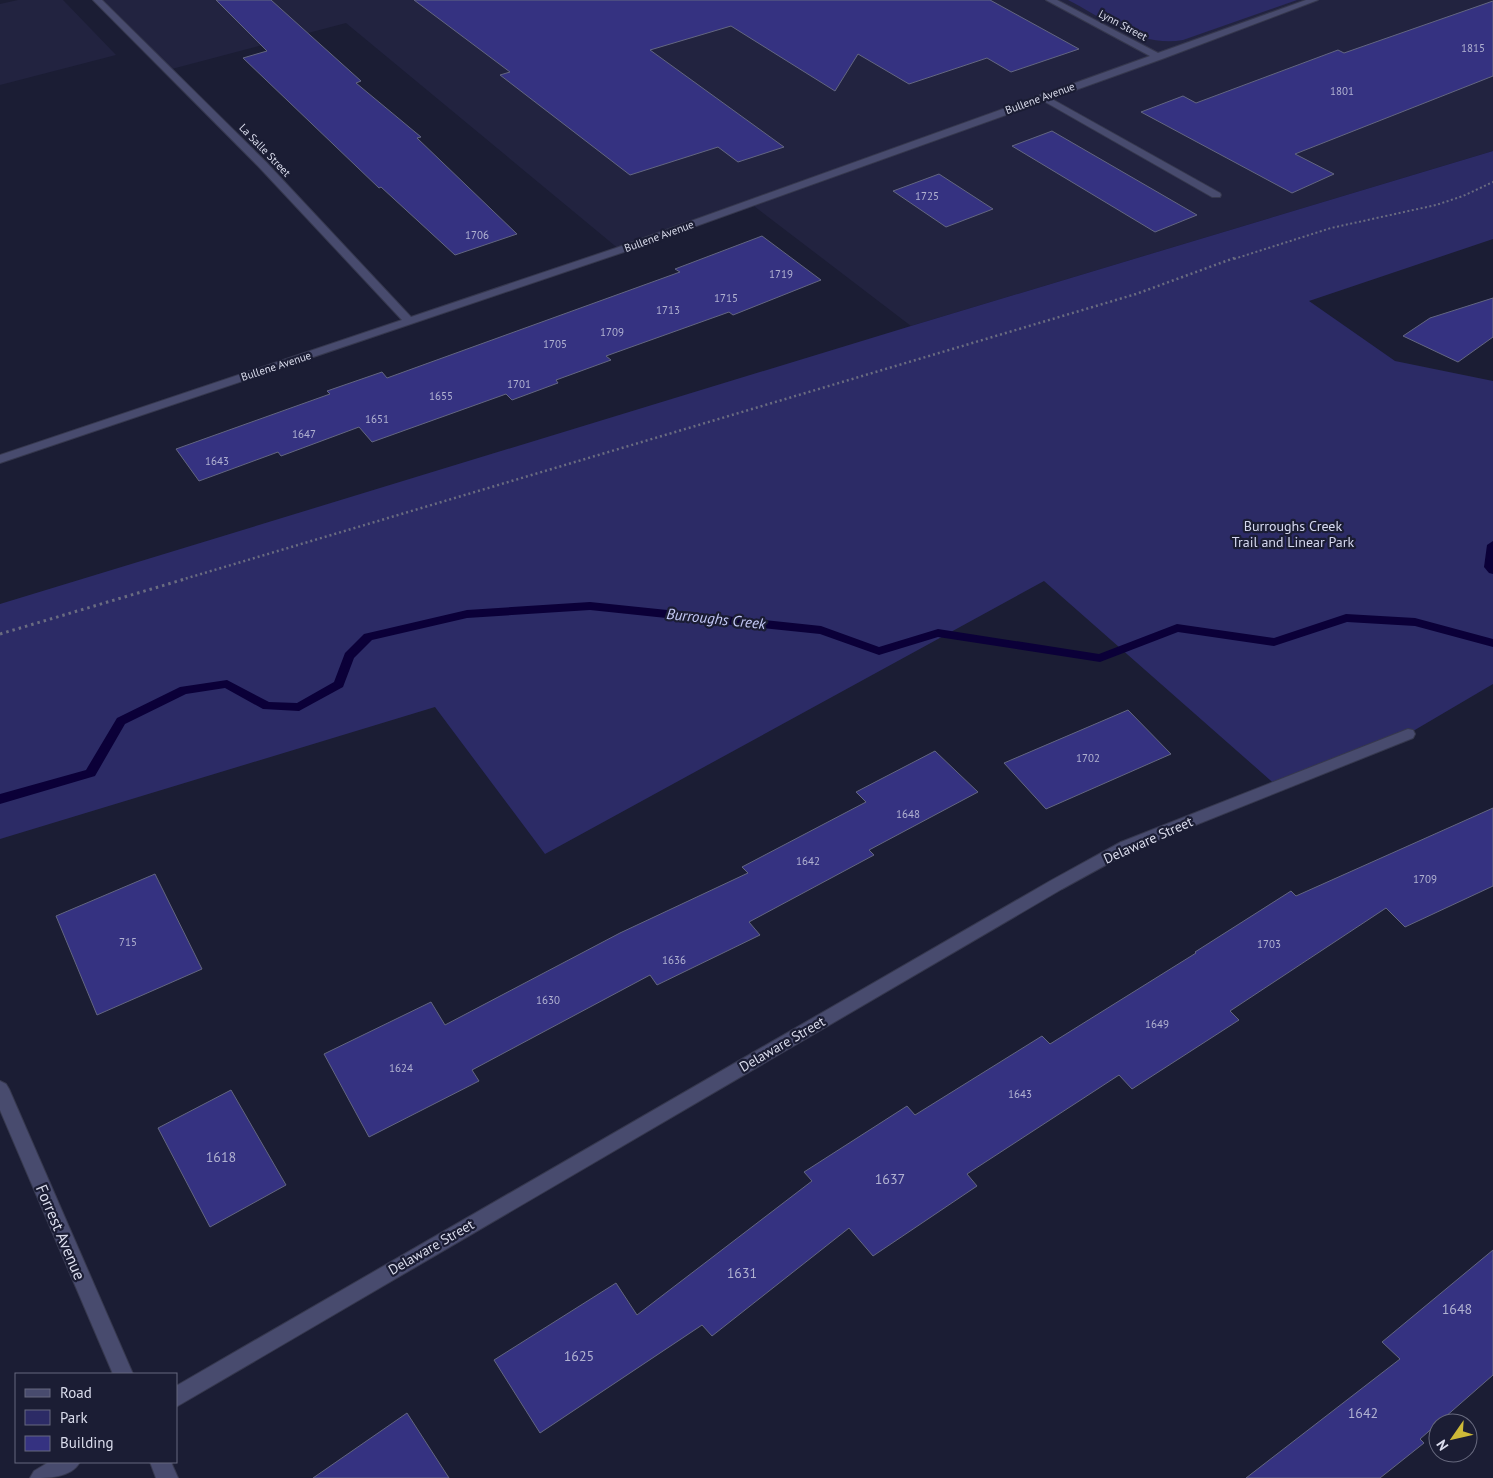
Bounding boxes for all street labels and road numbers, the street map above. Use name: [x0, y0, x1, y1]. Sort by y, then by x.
street label: Lynn Street: [1096, 6, 1150, 44]
street label: Bullene Avenue: [1003, 79, 1077, 117]
street label: La Salle Street: [236, 121, 294, 180]
street label: Bullene Avenue: [622, 217, 696, 255]
street label: Bullene Avenue: [239, 348, 313, 384]
street label: Delaware Street: [1101, 812, 1196, 868]
street label: Delaware Street: [736, 1012, 828, 1076]
street label: Forrest Avenue: [32, 1181, 90, 1283]
street label: Delaware Street: [385, 1215, 477, 1279]

